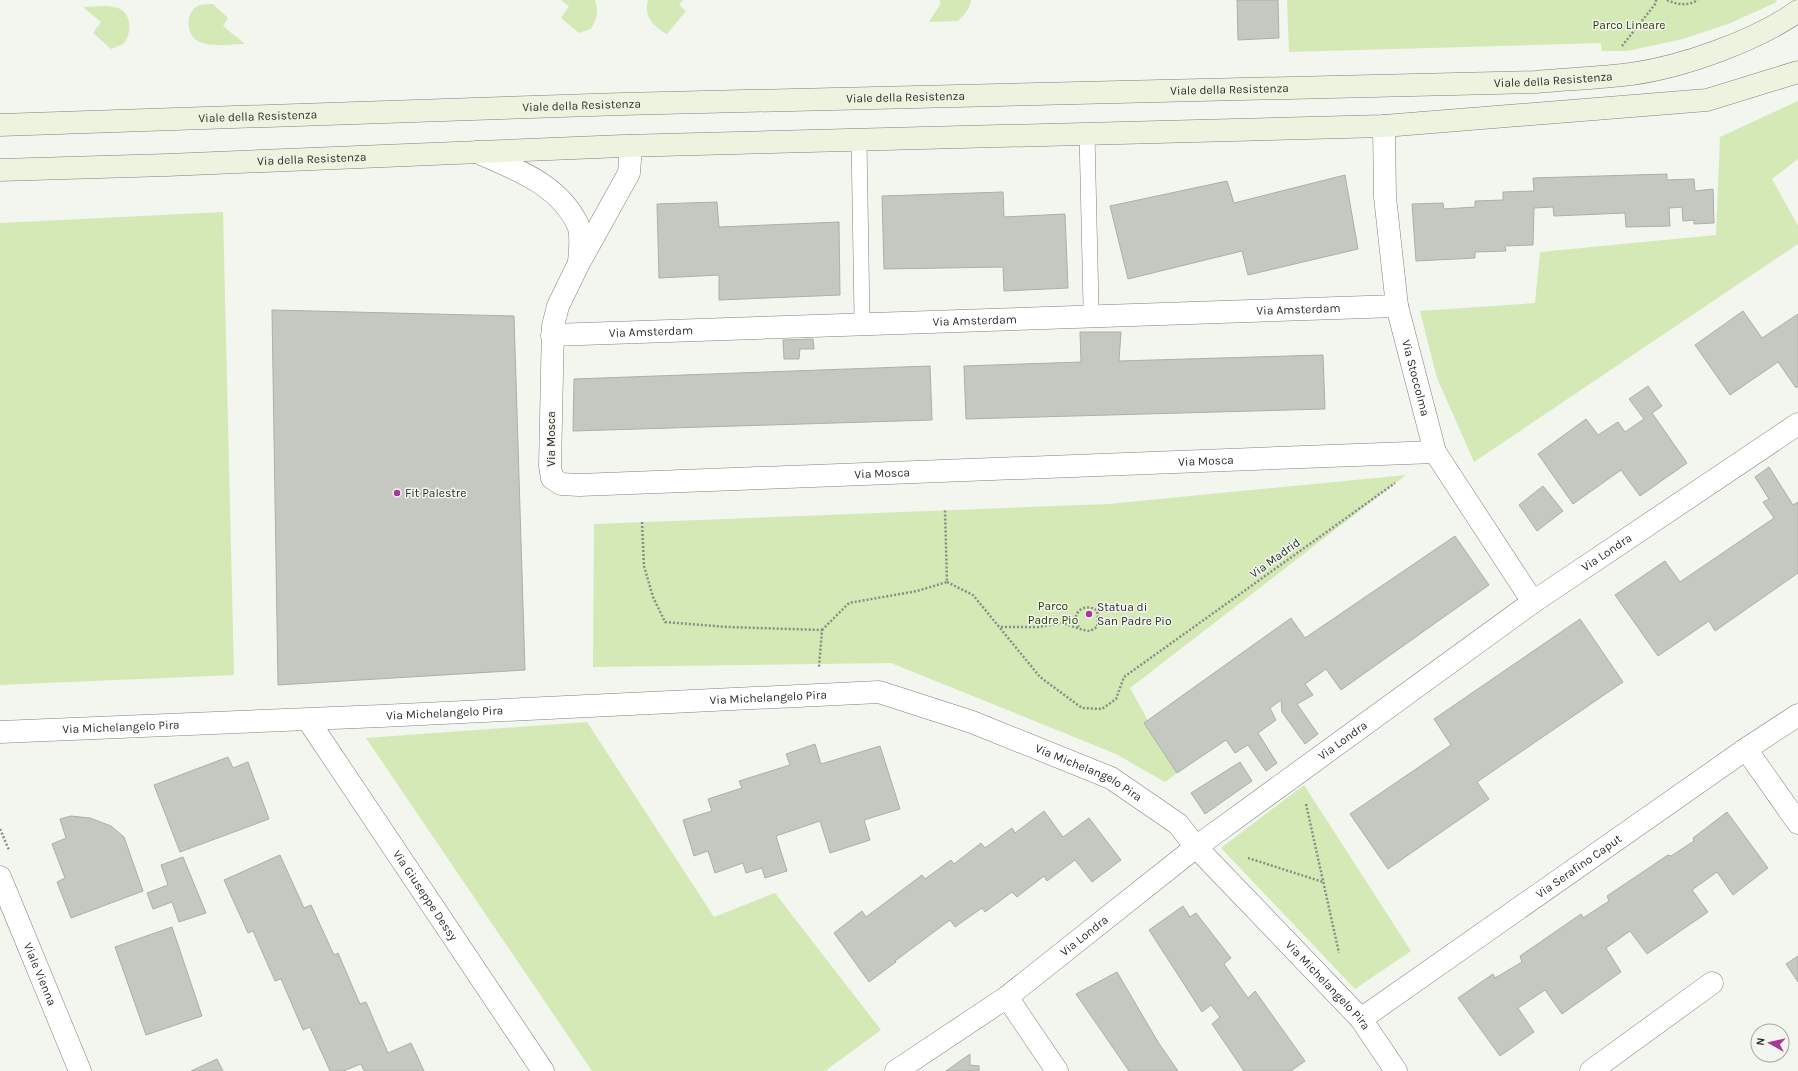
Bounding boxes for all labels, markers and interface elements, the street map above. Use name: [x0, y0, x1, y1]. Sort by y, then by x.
park label: Parco Lineare: [1593, 18, 1665, 32]
street label: Viale della Resistenza: [1494, 69, 1613, 90]
street label: Viale della Resistenza: [1170, 81, 1289, 98]
street label: Viale della Resistenza: [846, 89, 965, 106]
street label: Viale della Resistenza: [522, 97, 641, 114]
street label: Viale della Resistenza: [198, 107, 317, 125]
street label: Via della Resistenza: [257, 150, 367, 168]
street label: Via Amsterdam: [1256, 301, 1341, 318]
street label: Via Amsterdam: [932, 312, 1017, 329]
street label: Via Amsterdam: [609, 323, 693, 340]
street label: Via Stoccolma: [1399, 338, 1432, 418]
street label: Via Mosca: [544, 411, 558, 467]
street label: Via Mosca: [1178, 453, 1234, 469]
street label: Via Mosca: [854, 465, 910, 481]
place label: Fit Palestre: [405, 486, 466, 500]
marker: Fit Palestre: [392, 488, 402, 498]
street label: Via Londra: [1579, 531, 1634, 574]
street label: Via Madrid: [1247, 535, 1303, 581]
park label: Parco Padre Pio: [1028, 599, 1078, 627]
place label: Statua di San Padre Pio: [1097, 600, 1171, 628]
marker: Statua di San Padre Pio: [1084, 609, 1094, 619]
street label: Via Michelangelo Pira: [709, 688, 827, 707]
street label: Via Michelangelo Pira: [386, 703, 504, 723]
street label: Via Michelangelo Pira: [62, 717, 180, 736]
street label: Via Londra: [1315, 718, 1370, 763]
street label: Via Michelangelo Pira: [1033, 741, 1145, 804]
street label: Via Serafino Caput: [1533, 831, 1625, 901]
street label: Via Giuseppe Dessy: [390, 847, 461, 944]
street label: Via Londra: [1057, 912, 1111, 959]
street label: Via Michelangelo Pira: [1283, 938, 1373, 1032]
street label: Viale Vienna: [21, 940, 59, 1008]
north arrow: [1750, 1023, 1790, 1063]
text: N: [1754, 1037, 1768, 1046]

